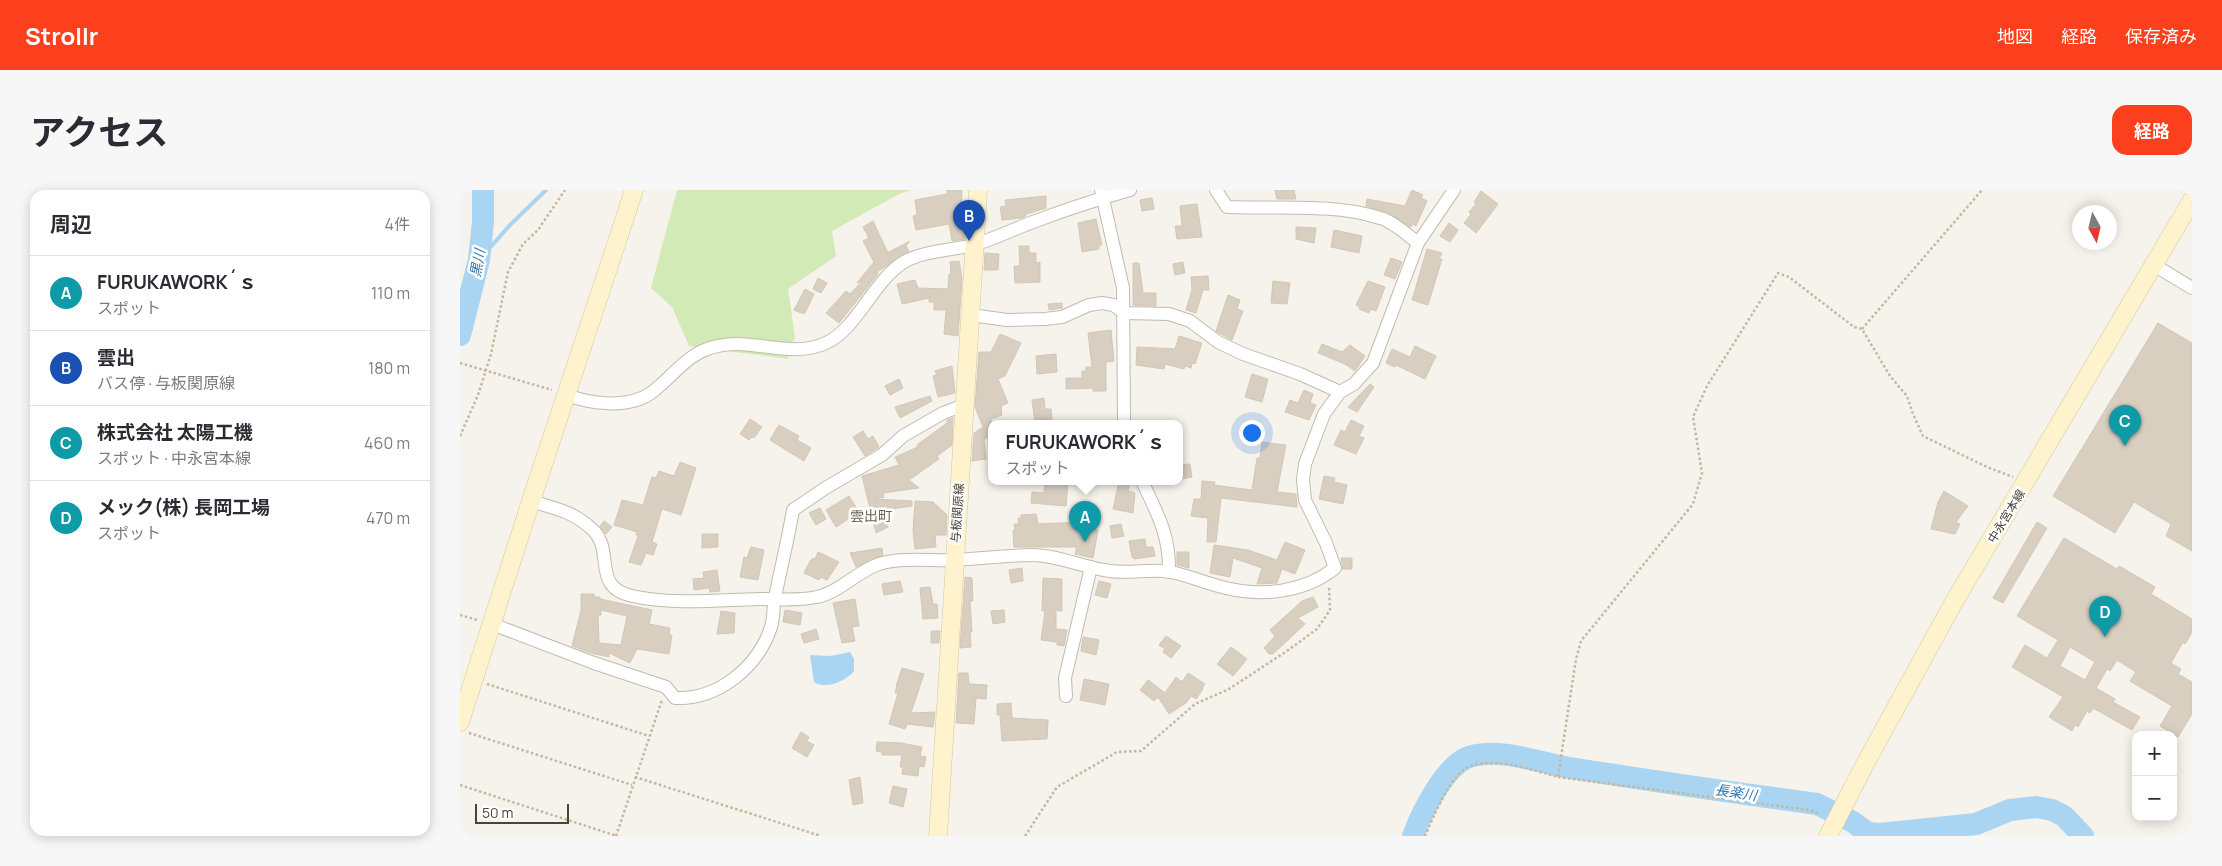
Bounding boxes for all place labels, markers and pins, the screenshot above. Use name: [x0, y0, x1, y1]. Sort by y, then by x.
pin: B: [953, 200, 985, 241]
pin: C: [2109, 405, 2141, 446]
pin: A: [1069, 501, 1101, 542]
pin: D: [2089, 596, 2121, 637]

